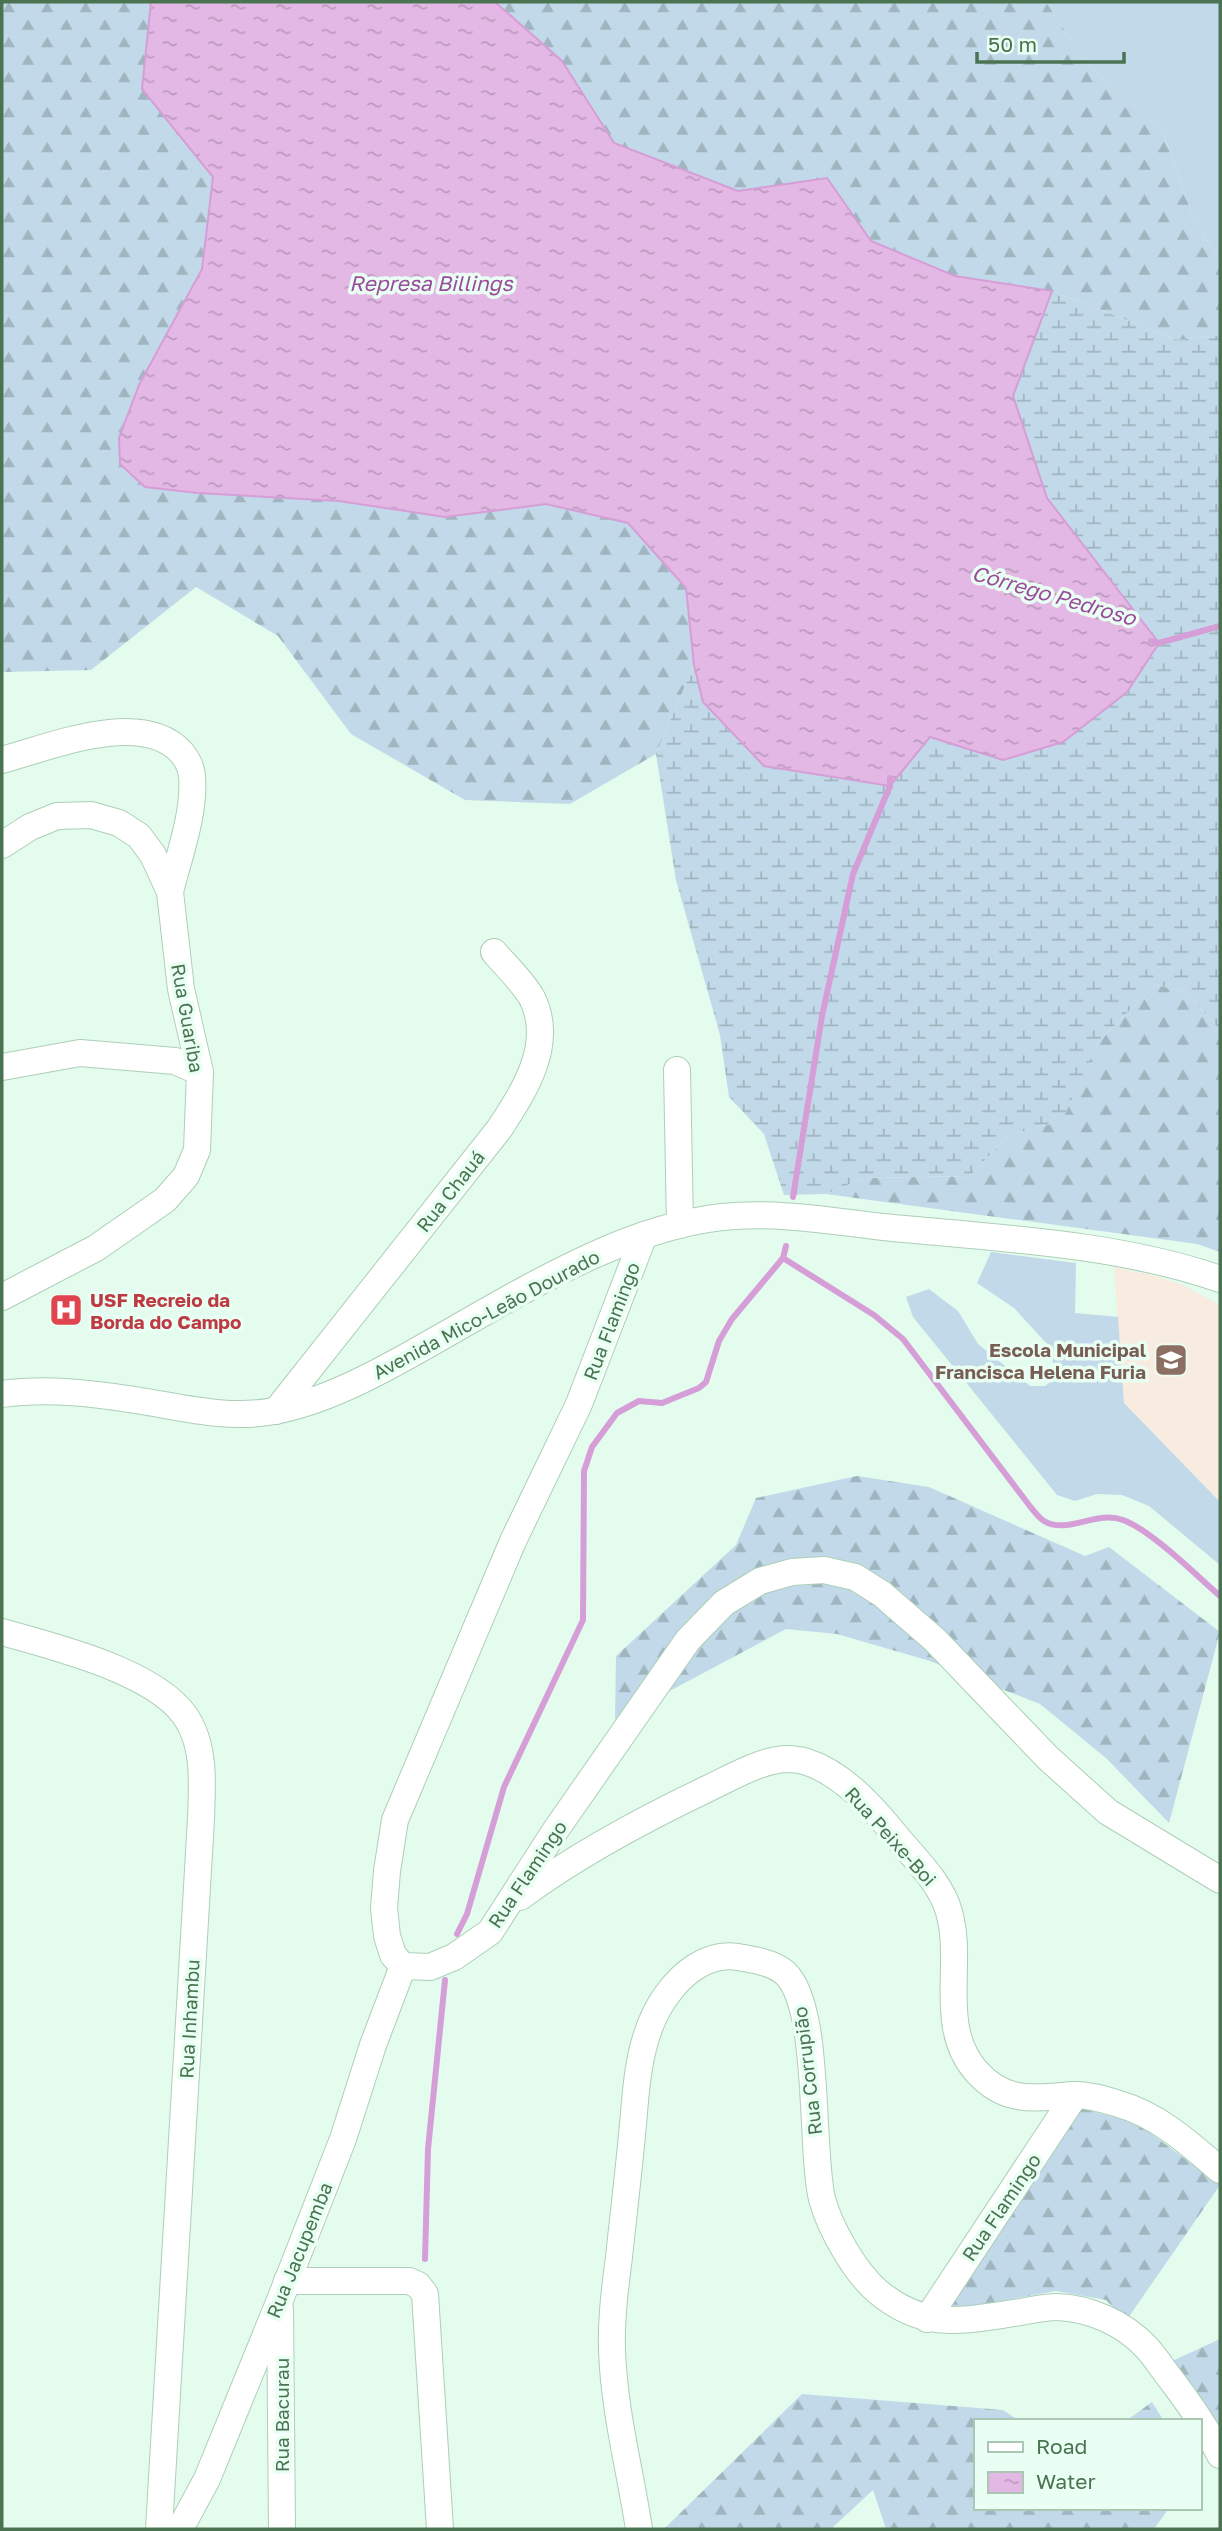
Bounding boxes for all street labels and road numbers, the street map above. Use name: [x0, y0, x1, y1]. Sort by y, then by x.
street label: Rua Guariba: [167, 962, 209, 1074]
street label: Rua Chauá: [411, 1146, 489, 1236]
street label: Avenida Mico-Leão Dourado: [369, 1244, 603, 1384]
street label: Rua Flamingo: [578, 1259, 644, 1383]
street label: Rua Peixe-Boi: [840, 1782, 942, 1890]
street label: Rua Flamingo: [483, 1816, 571, 1932]
street label: Rua Inhambu: [174, 1959, 204, 2079]
street label: Rua Corrupião: [788, 2006, 826, 2136]
street label: Rua Flamingo: [957, 2149, 1045, 2265]
street label: Rua Jacupemba: [261, 2179, 337, 2321]
street label: Rua Bacurau: [270, 2358, 293, 2472]

